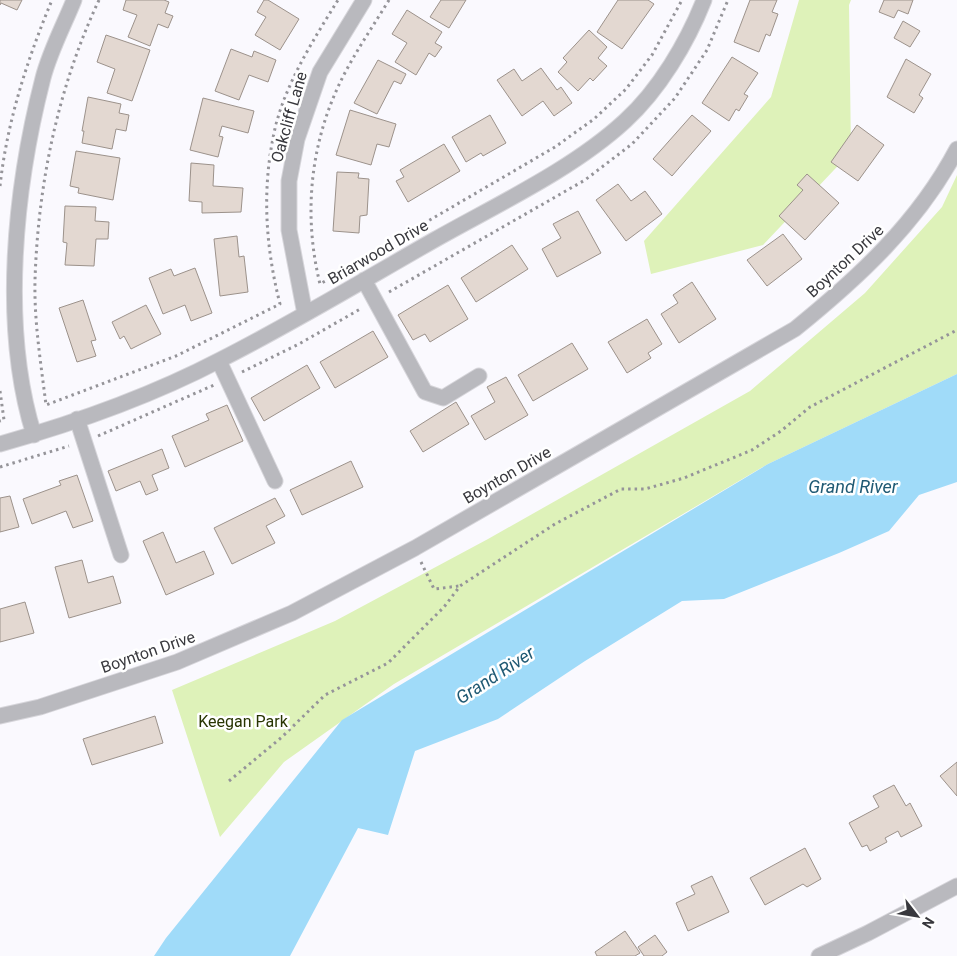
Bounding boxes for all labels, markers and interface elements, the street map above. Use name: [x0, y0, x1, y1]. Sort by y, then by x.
street label: Oakcliff Lane: [267, 69, 311, 165]
street label: Briarwood Drive: [324, 216, 432, 288]
street label: Boynton Drive: [803, 221, 887, 301]
street label: Boynton Drive: [460, 442, 554, 508]
water label: Grand River: [808, 476, 899, 497]
street label: Boynton Drive: [98, 627, 198, 677]
water label: Grand River: [452, 641, 539, 708]
park label: Keegan Park: [198, 712, 289, 731]
north arrow: [892, 891, 942, 941]
text: N: [919, 914, 938, 931]

